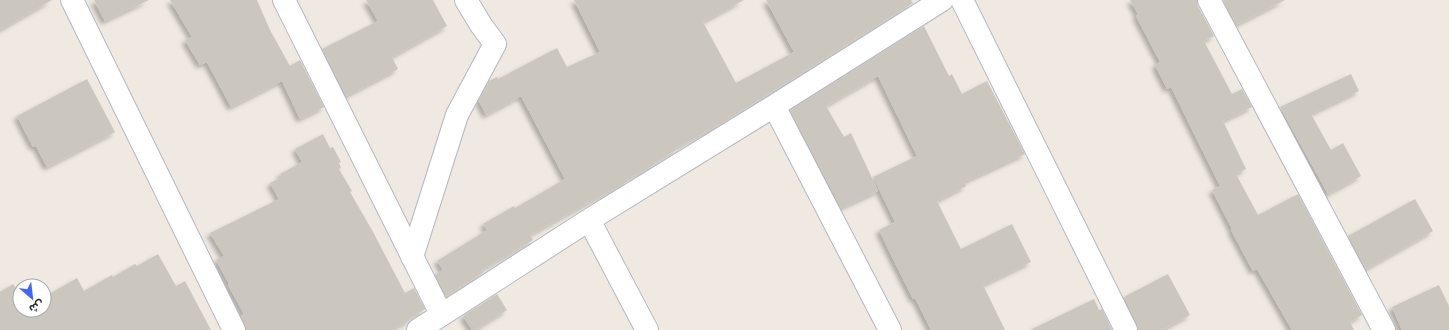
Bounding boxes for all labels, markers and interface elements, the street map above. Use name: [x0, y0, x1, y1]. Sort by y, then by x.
north arrow: [12, 278, 52, 318]
text: ش: [27, 297, 47, 317]

